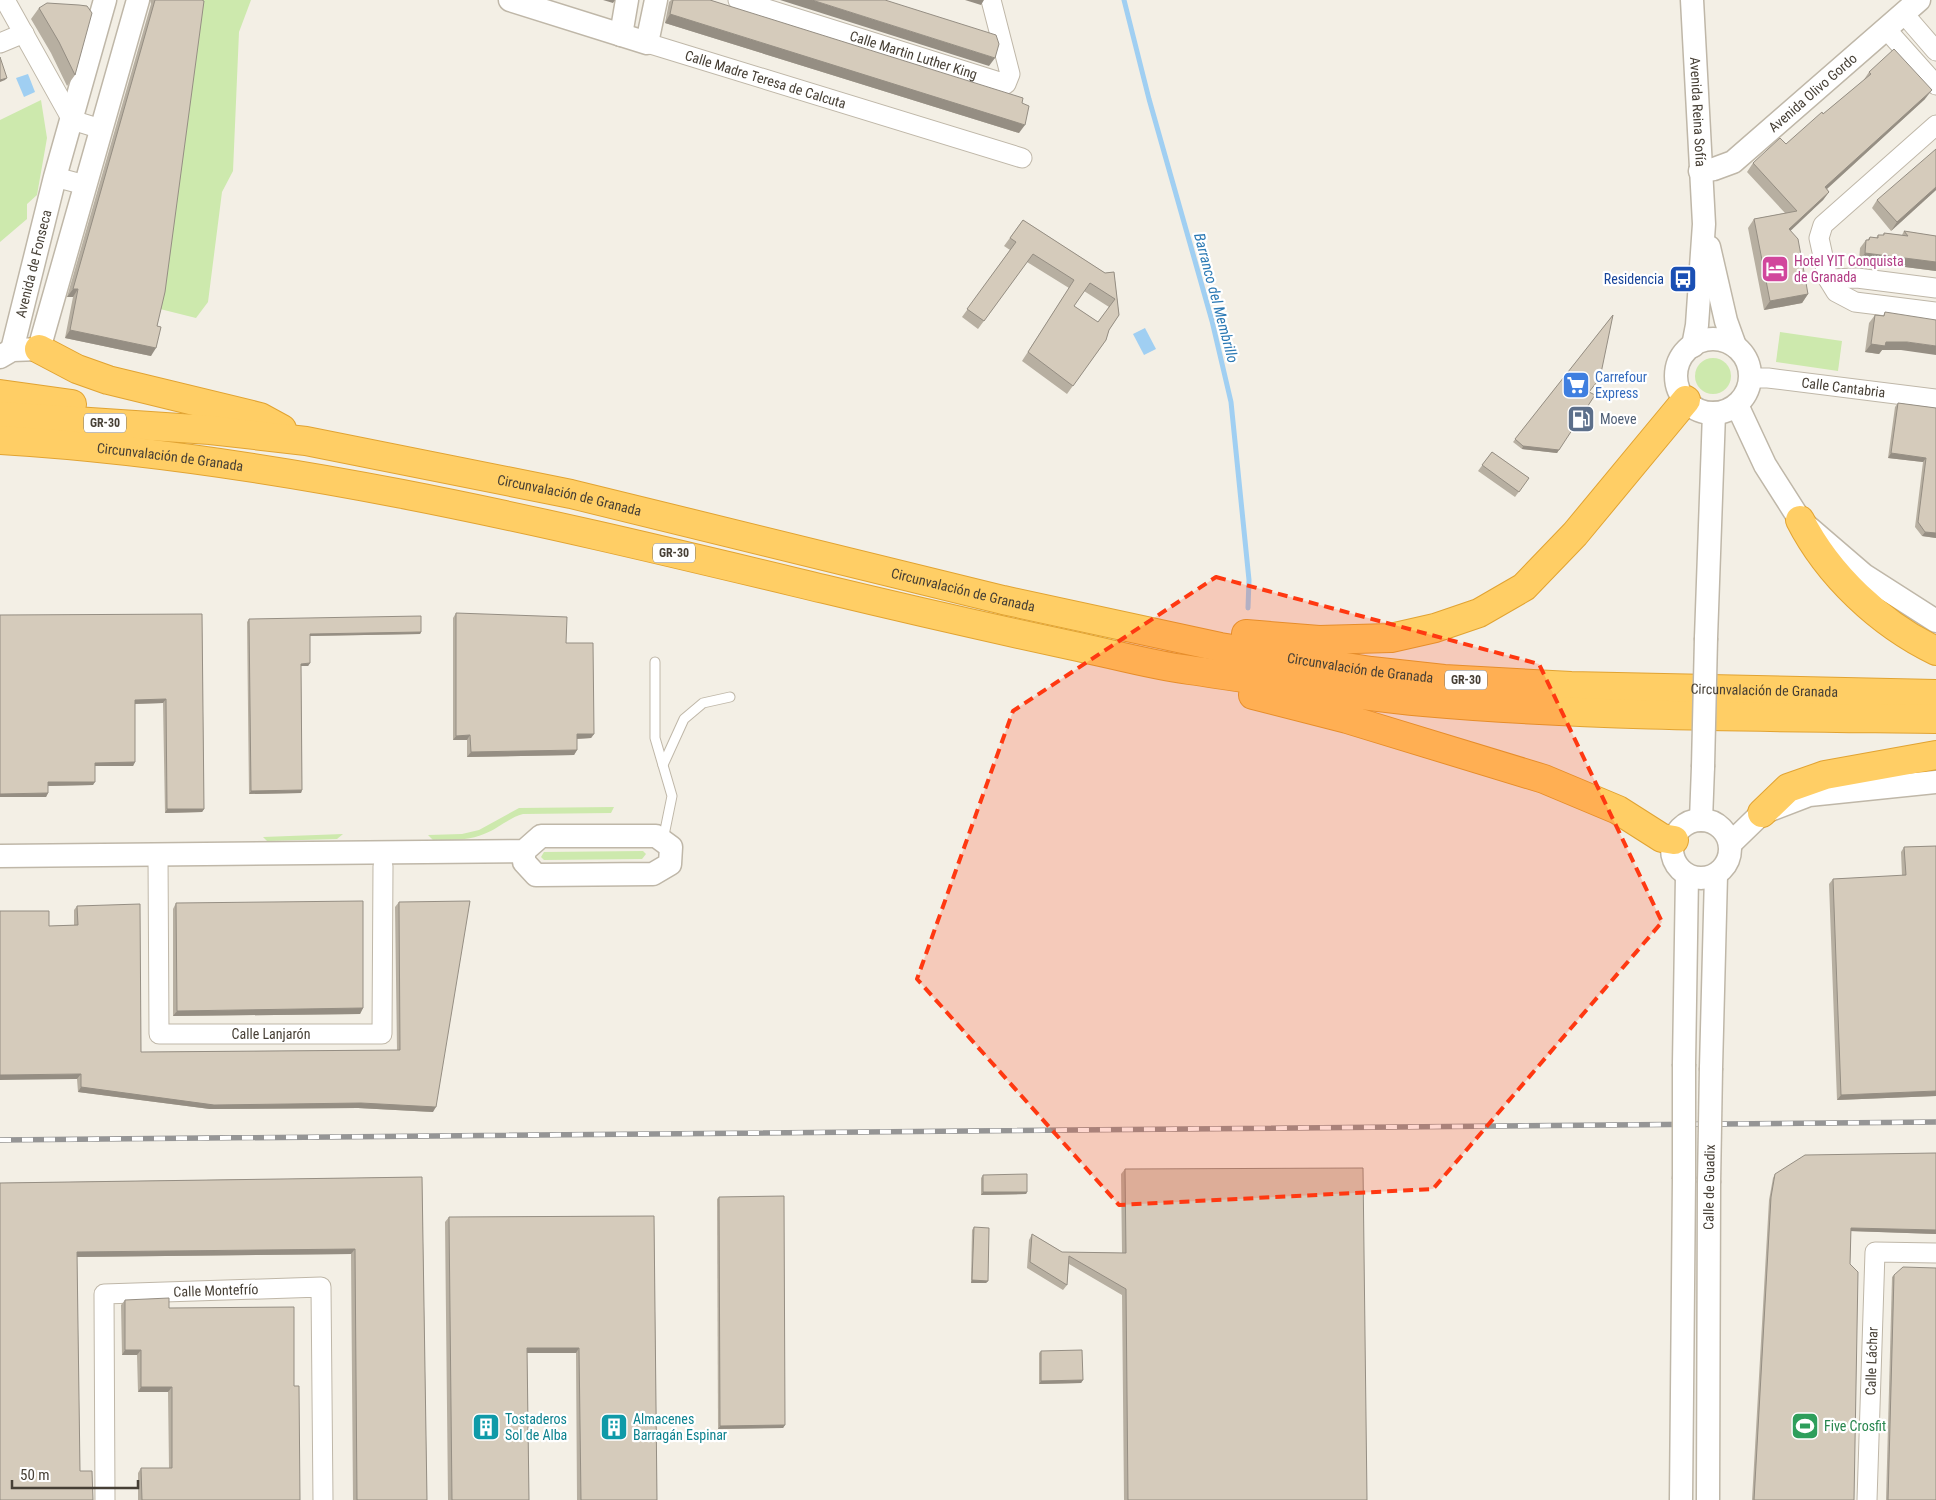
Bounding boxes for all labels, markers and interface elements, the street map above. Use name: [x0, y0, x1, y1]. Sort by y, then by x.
street label: Calle Martin Luther King: [848, 28, 979, 83]
street label: Calle Madre Teresa de Calcuta: [683, 47, 848, 112]
street label: Avenida Olivo Gordo: [1765, 50, 1860, 135]
street label: Avenida Reina Sofía: [1687, 57, 1709, 167]
street label: Avenida de Fonseca: [12, 208, 55, 319]
water label: Barranco del Membrillo: [1190, 231, 1242, 365]
place label: Hotel YIT Conquista de Granada: [1794, 253, 1904, 285]
hotel icon: Hotel YIT Conquista de Granada: [1760, 254, 1790, 284]
bus stop icon: Residencia: [1668, 264, 1698, 294]
place label: Residencia: [1604, 271, 1664, 287]
place label: Carrefour Express: [1595, 369, 1647, 401]
supermarket icon: Carrefour Express: [1561, 370, 1591, 400]
street label: Calle Cantabria: [1801, 374, 1886, 401]
fuel station icon: Moeve: [1566, 404, 1596, 434]
place label: Moeve: [1600, 411, 1637, 427]
road number: GR-30: [84, 413, 126, 432]
street label: Circunvalación de Granada: [96, 440, 244, 474]
street label: Circunvalación de Granada: [496, 471, 643, 519]
road number: GR-30: [653, 544, 695, 562]
street label: Circunvalación de Granada: [889, 565, 1037, 615]
street label: Circunvalación de Granada: [1286, 650, 1434, 686]
road number: GR-30: [1445, 670, 1487, 690]
street label: Circunvalación de Granada: [1690, 681, 1838, 700]
street label: Calle Lanjarón: [232, 1026, 310, 1042]
street label: Calle de Guadix: [1700, 1144, 1718, 1230]
street label: Calle Montefrío: [173, 1281, 259, 1300]
street label: Calle Láchar: [1862, 1327, 1881, 1396]
place label: Tostaderos Sol de Alba: [505, 1411, 567, 1443]
place label: Almacenes Barragán Espinar: [633, 1411, 727, 1443]
sports icon: Five Crosfit: [1790, 1411, 1820, 1441]
building icon: Tostaderos Sol de Alba: [471, 1412, 501, 1442]
building icon: Almacenes Barragán Espinar: [599, 1412, 629, 1442]
place label: Five Crosfit: [1824, 1418, 1886, 1434]
scale bar: [12, 1458, 139, 1490]
text: 50 m: [20, 1466, 50, 1484]

